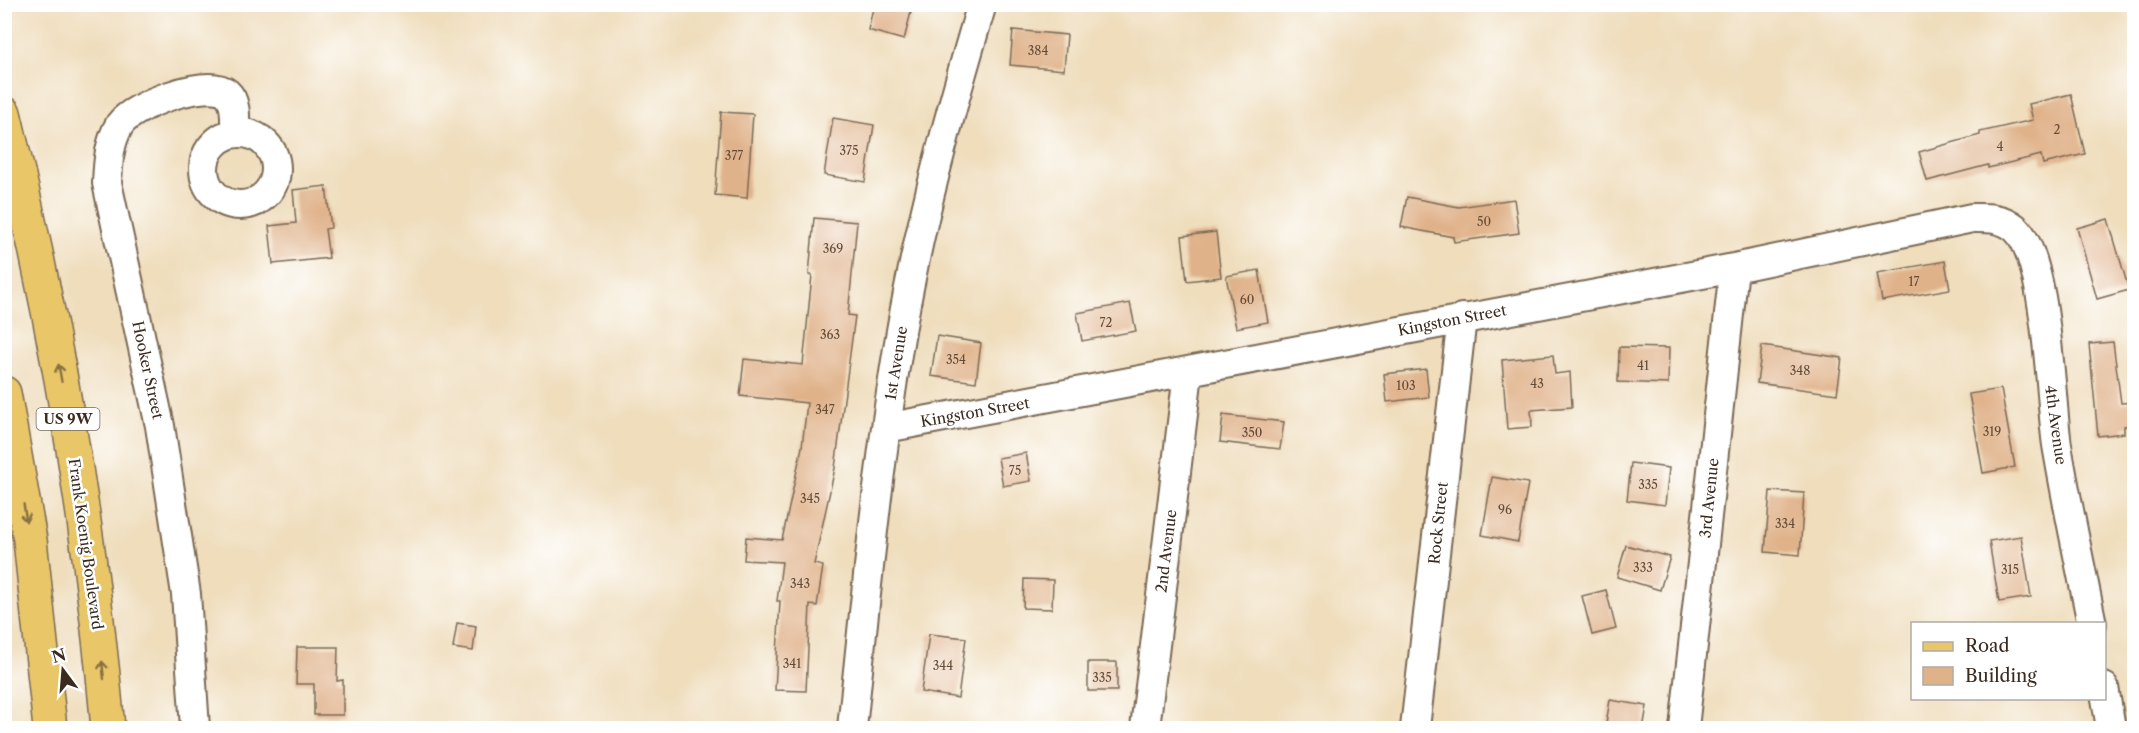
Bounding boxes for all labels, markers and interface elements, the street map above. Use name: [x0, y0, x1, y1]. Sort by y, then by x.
house number: 384: [1028, 43, 1048, 58]
house number: 2: [2054, 122, 2061, 137]
house number: 4: [1997, 139, 2004, 154]
house number: 375: [839, 143, 859, 158]
house number: 377: [725, 148, 743, 163]
house number: 50: [1477, 214, 1491, 229]
house number: 369: [823, 241, 843, 256]
house number: 17: [1909, 274, 1920, 289]
house number: 60: [1240, 292, 1254, 307]
street label: Kingston Street: [1396, 300, 1509, 340]
house number: 72: [1100, 315, 1113, 330]
street label: Hooker Street: [128, 319, 168, 422]
street label: 1st Avenue: [881, 325, 911, 401]
house number: 363: [820, 327, 840, 342]
house number: 354: [946, 352, 966, 367]
house number: 41: [1637, 358, 1649, 373]
house number: 348: [1790, 363, 1810, 378]
one-way arrow: [54, 364, 65, 384]
house number: 43: [1530, 376, 1544, 391]
house number: 103: [1396, 378, 1416, 393]
street label: 4th Avenue: [2041, 384, 2071, 466]
street label: Kingston Street: [919, 393, 1032, 431]
house number: 347: [815, 402, 835, 417]
road number: US 9W: [36, 408, 100, 430]
house number: 319: [1983, 424, 2001, 439]
house number: 350: [1242, 425, 1262, 440]
street label: Frank Koenig Boulevard: [65, 457, 107, 631]
street label: 3rd Avenue: [1695, 457, 1723, 539]
house number: 75: [1009, 463, 1021, 478]
house number: 335: [1638, 477, 1658, 492]
street label: Rock Street: [1424, 480, 1452, 565]
house number: 345: [800, 491, 820, 506]
one-way arrow: [20, 502, 31, 522]
house number: 96: [1498, 502, 1512, 517]
street label: 2nd Avenue: [1151, 508, 1181, 594]
house number: 334: [1775, 516, 1795, 531]
house number: 333: [1633, 560, 1653, 575]
house number: 315: [2001, 562, 2019, 577]
house number: 343: [790, 576, 810, 591]
legend: [1911, 622, 2106, 700]
text: Road: [1965, 635, 2010, 657]
north arrow: [33, 640, 93, 700]
text: N: [49, 644, 68, 667]
house number: 341: [783, 656, 801, 671]
house number: 344: [933, 658, 953, 673]
one-way arrow: [97, 661, 108, 681]
text: Building: [1965, 665, 2037, 687]
house number: 335: [1092, 670, 1112, 685]

